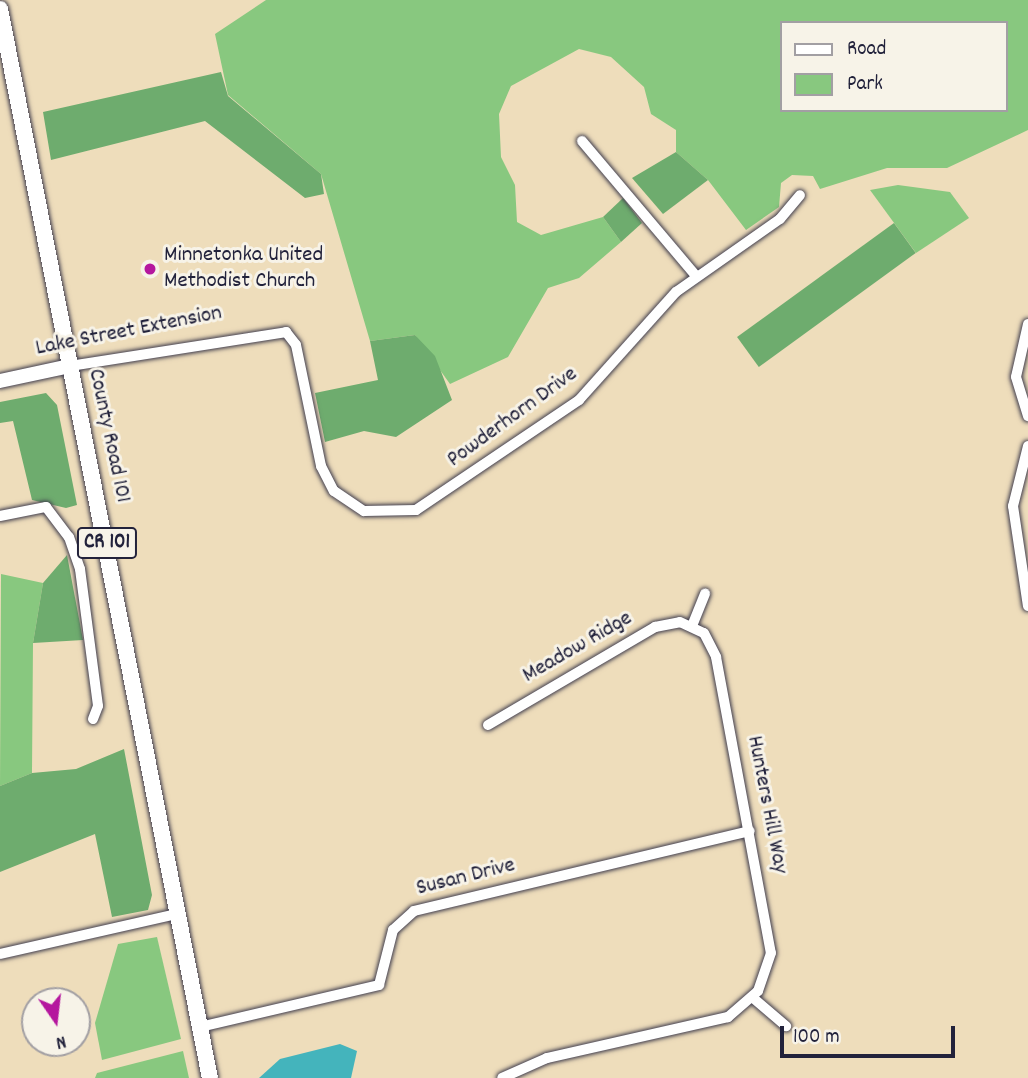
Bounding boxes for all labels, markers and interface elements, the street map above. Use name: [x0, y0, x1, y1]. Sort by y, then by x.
legend: [780, 21, 1007, 112]
text: Road: [847, 35, 886, 65]
text: Park: [847, 70, 883, 100]
place label: Minnetonka United Methodist Church: [164, 242, 323, 296]
marker: Minnetonka United Methodist Church: [142, 261, 158, 277]
street label: Lake Street Extension: [34, 300, 224, 364]
street label: Powderhorn Drive: [442, 361, 584, 475]
street label: County Road 101: [80, 367, 136, 505]
road number: CR 101: [76, 526, 138, 560]
street label: Meadow Ridge: [518, 606, 638, 690]
street label: Hunters Hill Way: [739, 734, 793, 876]
street label: Susan Drive: [414, 852, 518, 904]
north arrow: [21, 987, 91, 1057]
scale bar: [783, 1012, 958, 1056]
text: 100 m: [793, 1023, 840, 1053]
text: N: [53, 1027, 69, 1055]

